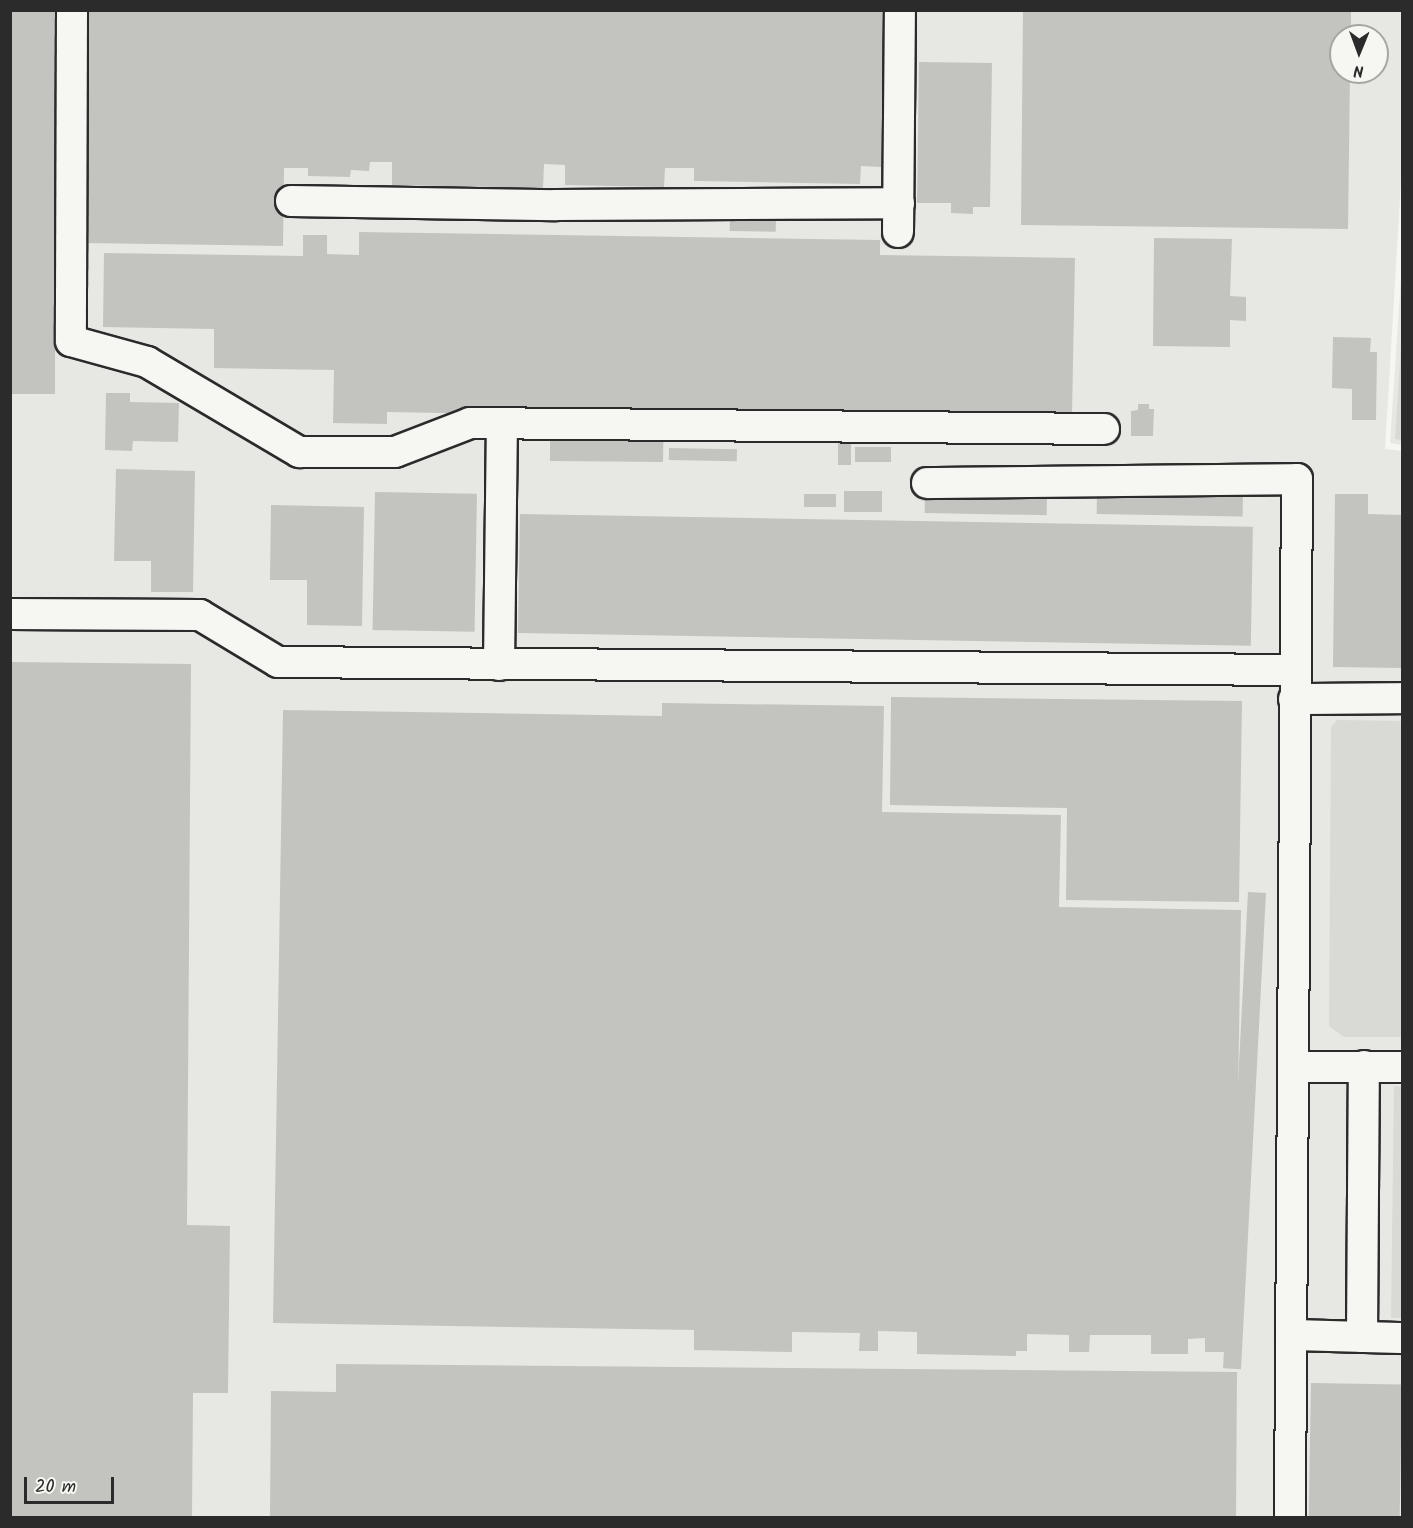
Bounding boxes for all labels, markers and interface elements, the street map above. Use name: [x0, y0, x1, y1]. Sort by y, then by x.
north arrow: [1329, 24, 1389, 84]
text: N: [1353, 58, 1364, 83]
scale bar: [27, 1465, 117, 1503]
text: 20 m: [35, 1473, 76, 1502]

